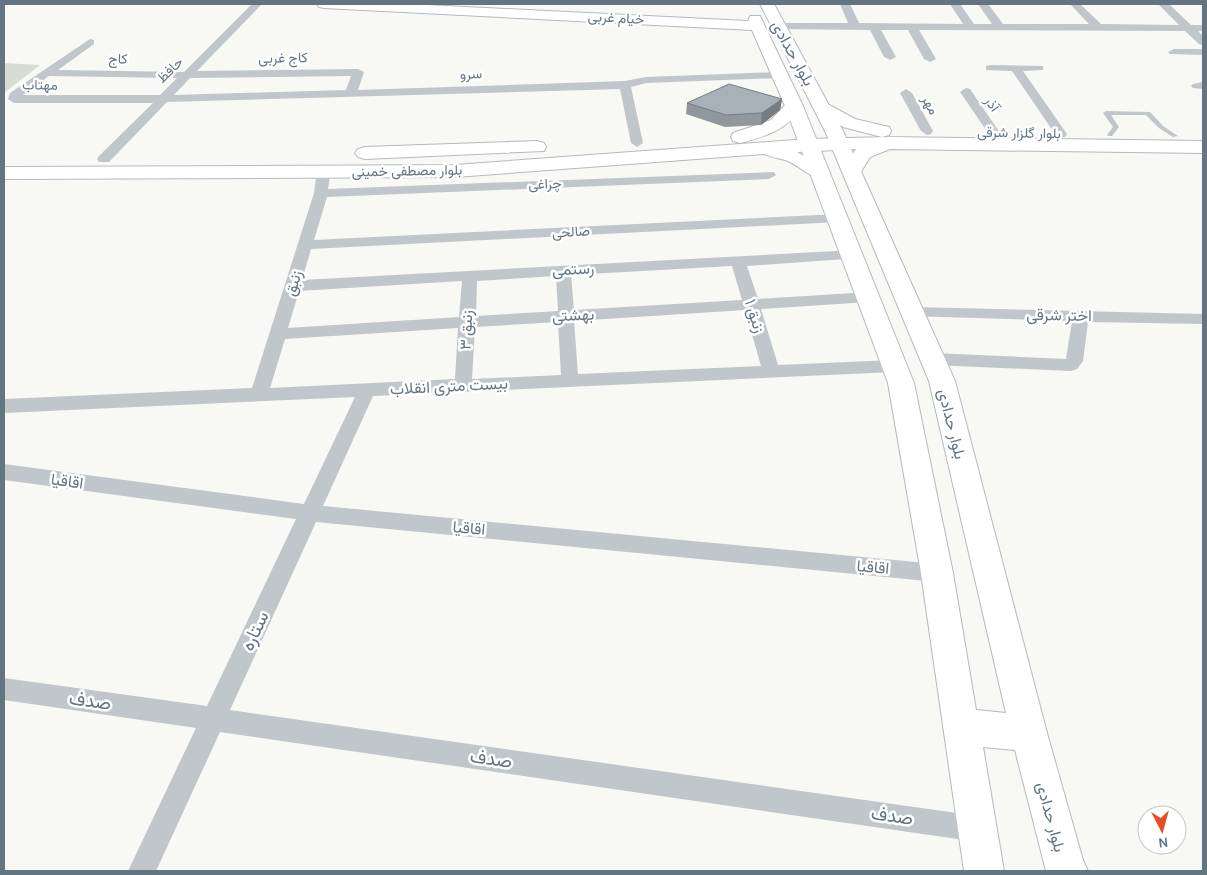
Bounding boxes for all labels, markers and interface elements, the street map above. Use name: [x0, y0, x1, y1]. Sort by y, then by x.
street label: خیام غربی: [587, 8, 645, 28]
street label: بلوار حدادی: [766, 17, 819, 89]
street label: کاج غربی: [258, 49, 308, 69]
street label: کاج: [108, 50, 128, 70]
street label: حافظ: [153, 53, 187, 87]
street label: سرو: [459, 65, 483, 83]
street label: مهتاب: [22, 76, 58, 94]
street label: مهر: [917, 91, 942, 118]
street label: آذر: [980, 92, 1004, 116]
street label: بلوار گلزار شرقی: [977, 124, 1061, 142]
street label: بلوار مصطفی خمینی: [351, 162, 463, 180]
street label: چراغی: [528, 175, 562, 194]
street label: صالحی: [552, 223, 591, 241]
street label: رستمی: [551, 258, 595, 281]
street label: زنبق: [280, 268, 307, 298]
street label: زنبق ۱: [740, 297, 769, 335]
street label: بهشتی: [551, 304, 595, 327]
street label: اختر شرقی: [1026, 305, 1092, 326]
street label: زنبق ۳: [455, 309, 478, 351]
street label: بیست متری انقلاب: [390, 373, 509, 400]
street label: بلوار حدادی: [933, 387, 970, 461]
street label: اقاقیا: [50, 469, 84, 493]
street label: اقاقیا: [452, 517, 486, 539]
street label: اقاقیا: [856, 556, 890, 578]
street label: ستاره: [236, 608, 274, 654]
street label: صدف: [67, 687, 113, 715]
street label: صدف: [468, 745, 514, 773]
street label: بلوار حدادی: [1032, 780, 1069, 854]
street label: صدف: [869, 802, 915, 830]
north arrow: [1137, 805, 1187, 855]
text: N: [1157, 833, 1169, 851]

